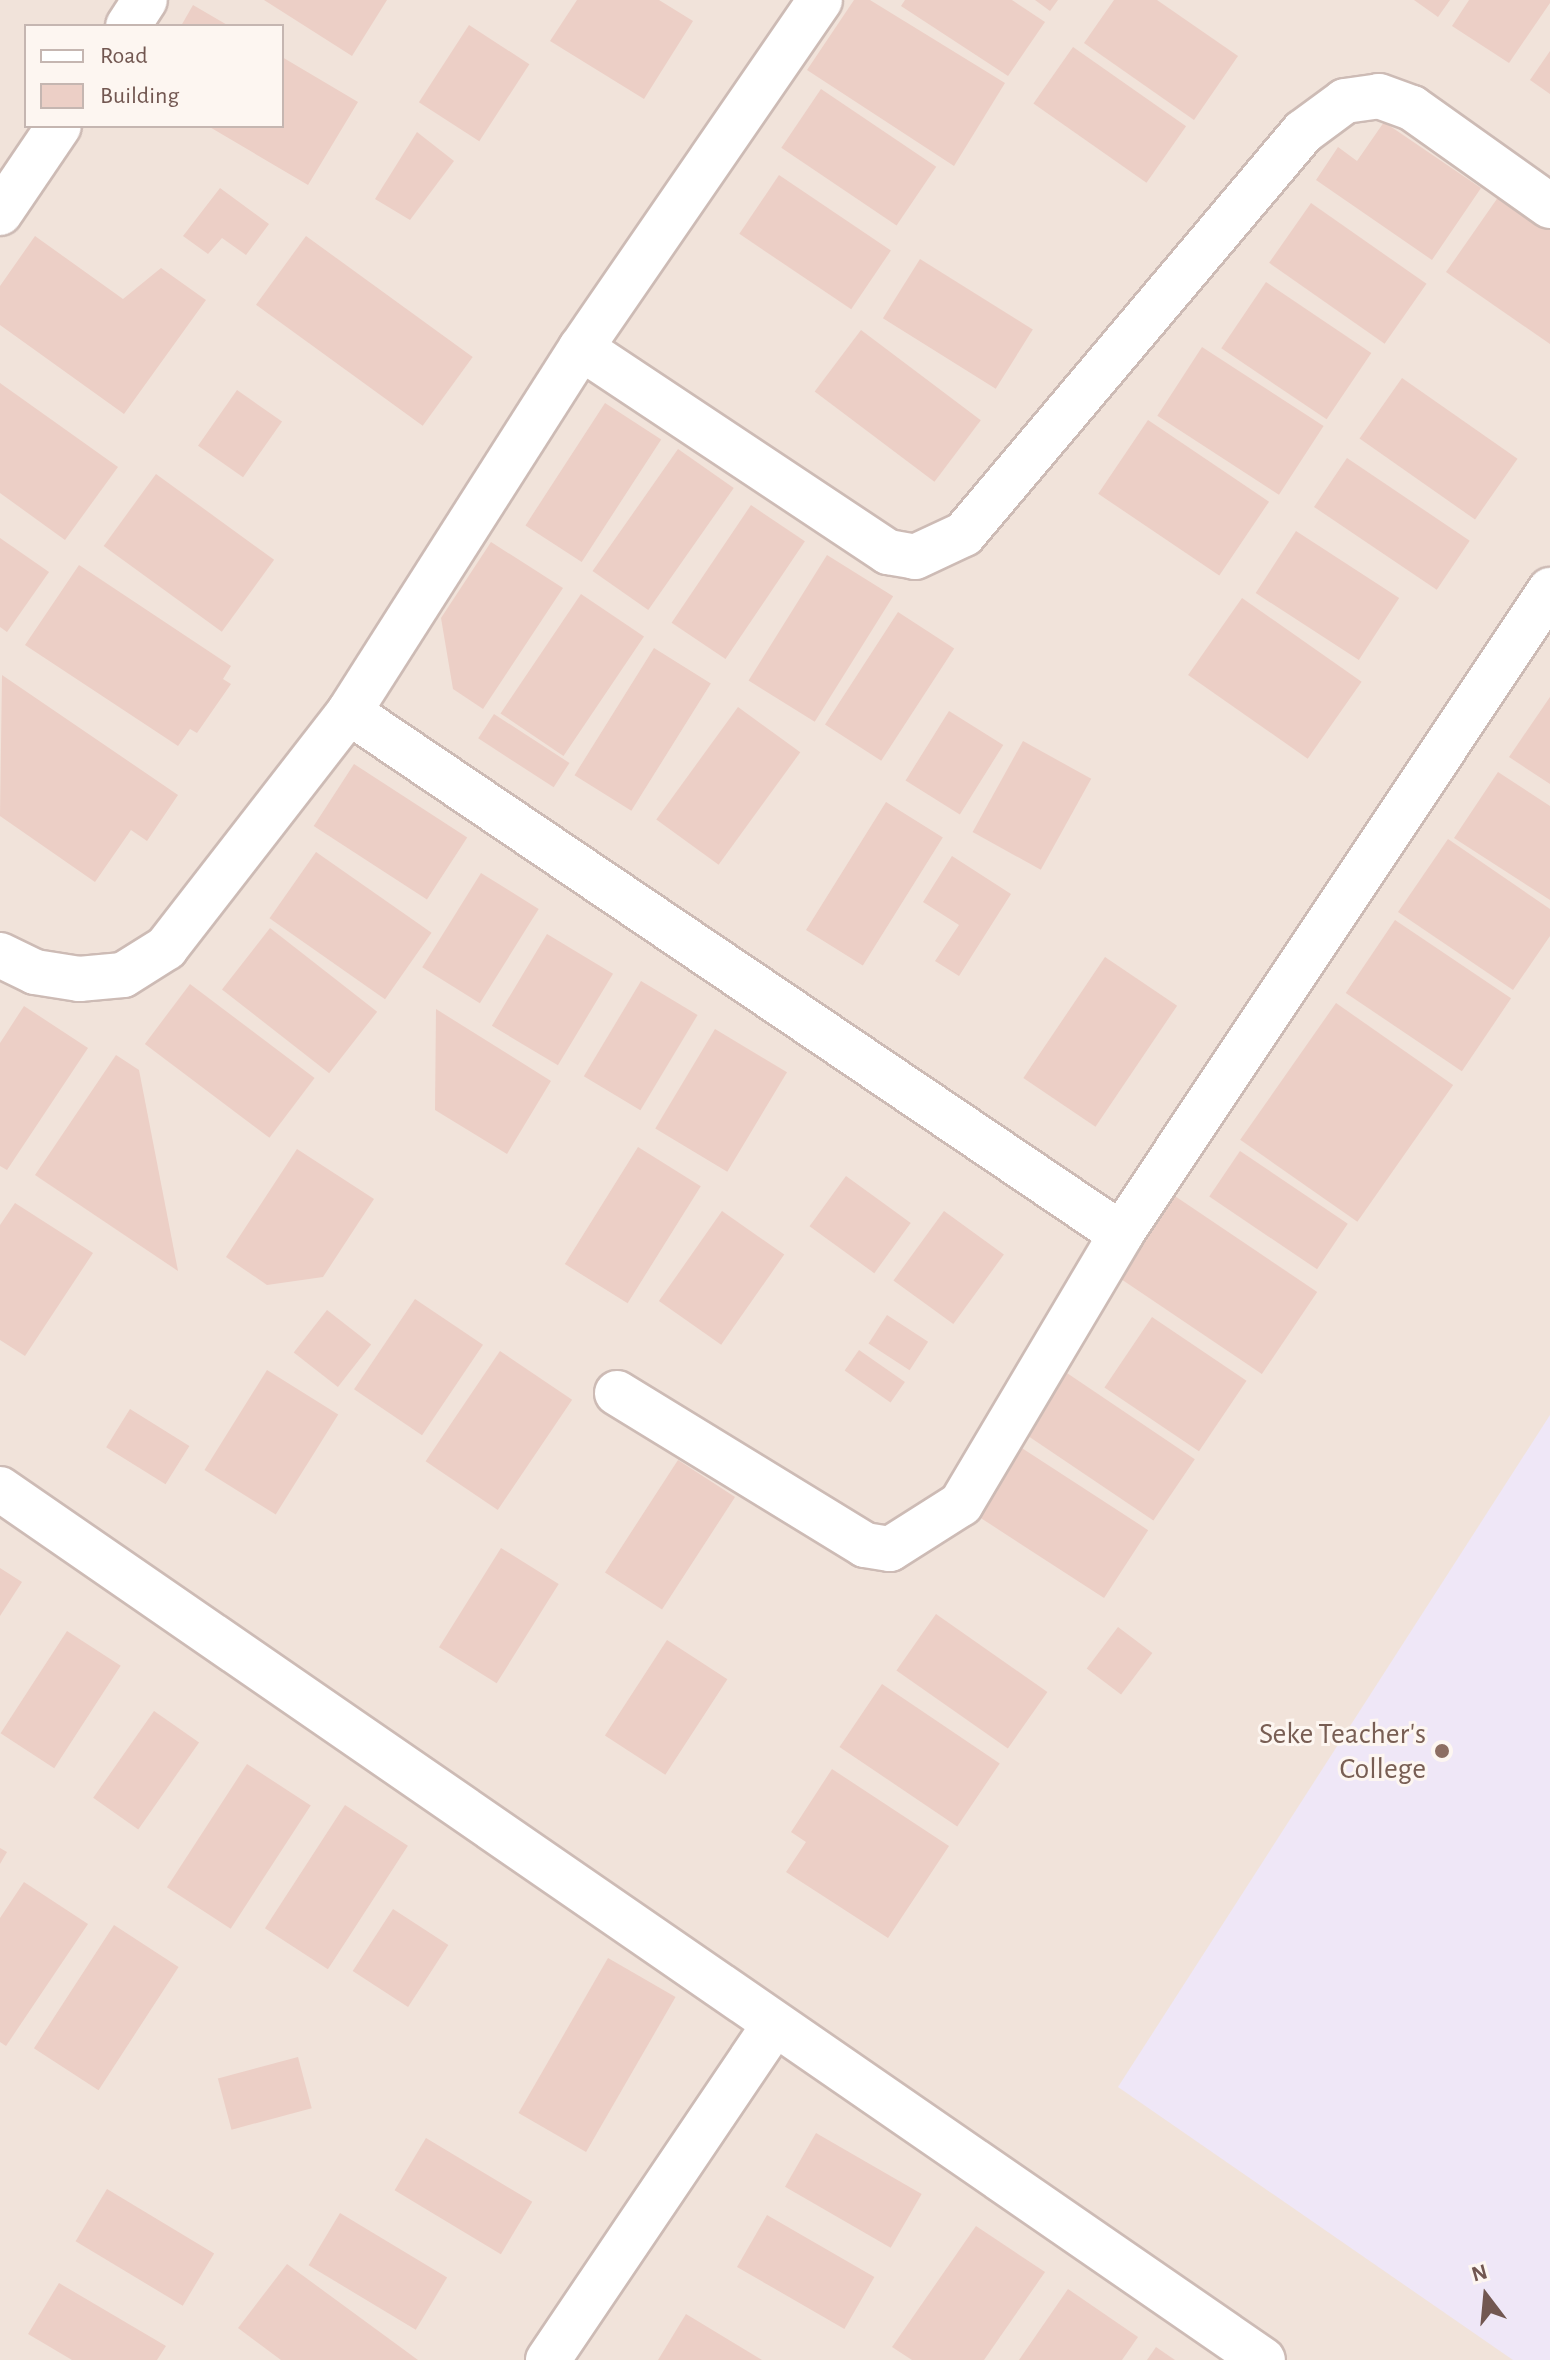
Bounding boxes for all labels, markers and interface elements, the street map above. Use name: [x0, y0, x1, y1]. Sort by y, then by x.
legend: [24, 24, 284, 128]
text: Road: [100, 44, 148, 68]
text: Building: [100, 84, 179, 108]
place label: Seke Teacher's College: [1259, 1716, 1426, 1786]
marker: Seke Teacher's College: [1433, 1742, 1451, 1760]
north arrow: [1446, 2256, 1526, 2336]
text: N: [1469, 2260, 1490, 2286]

